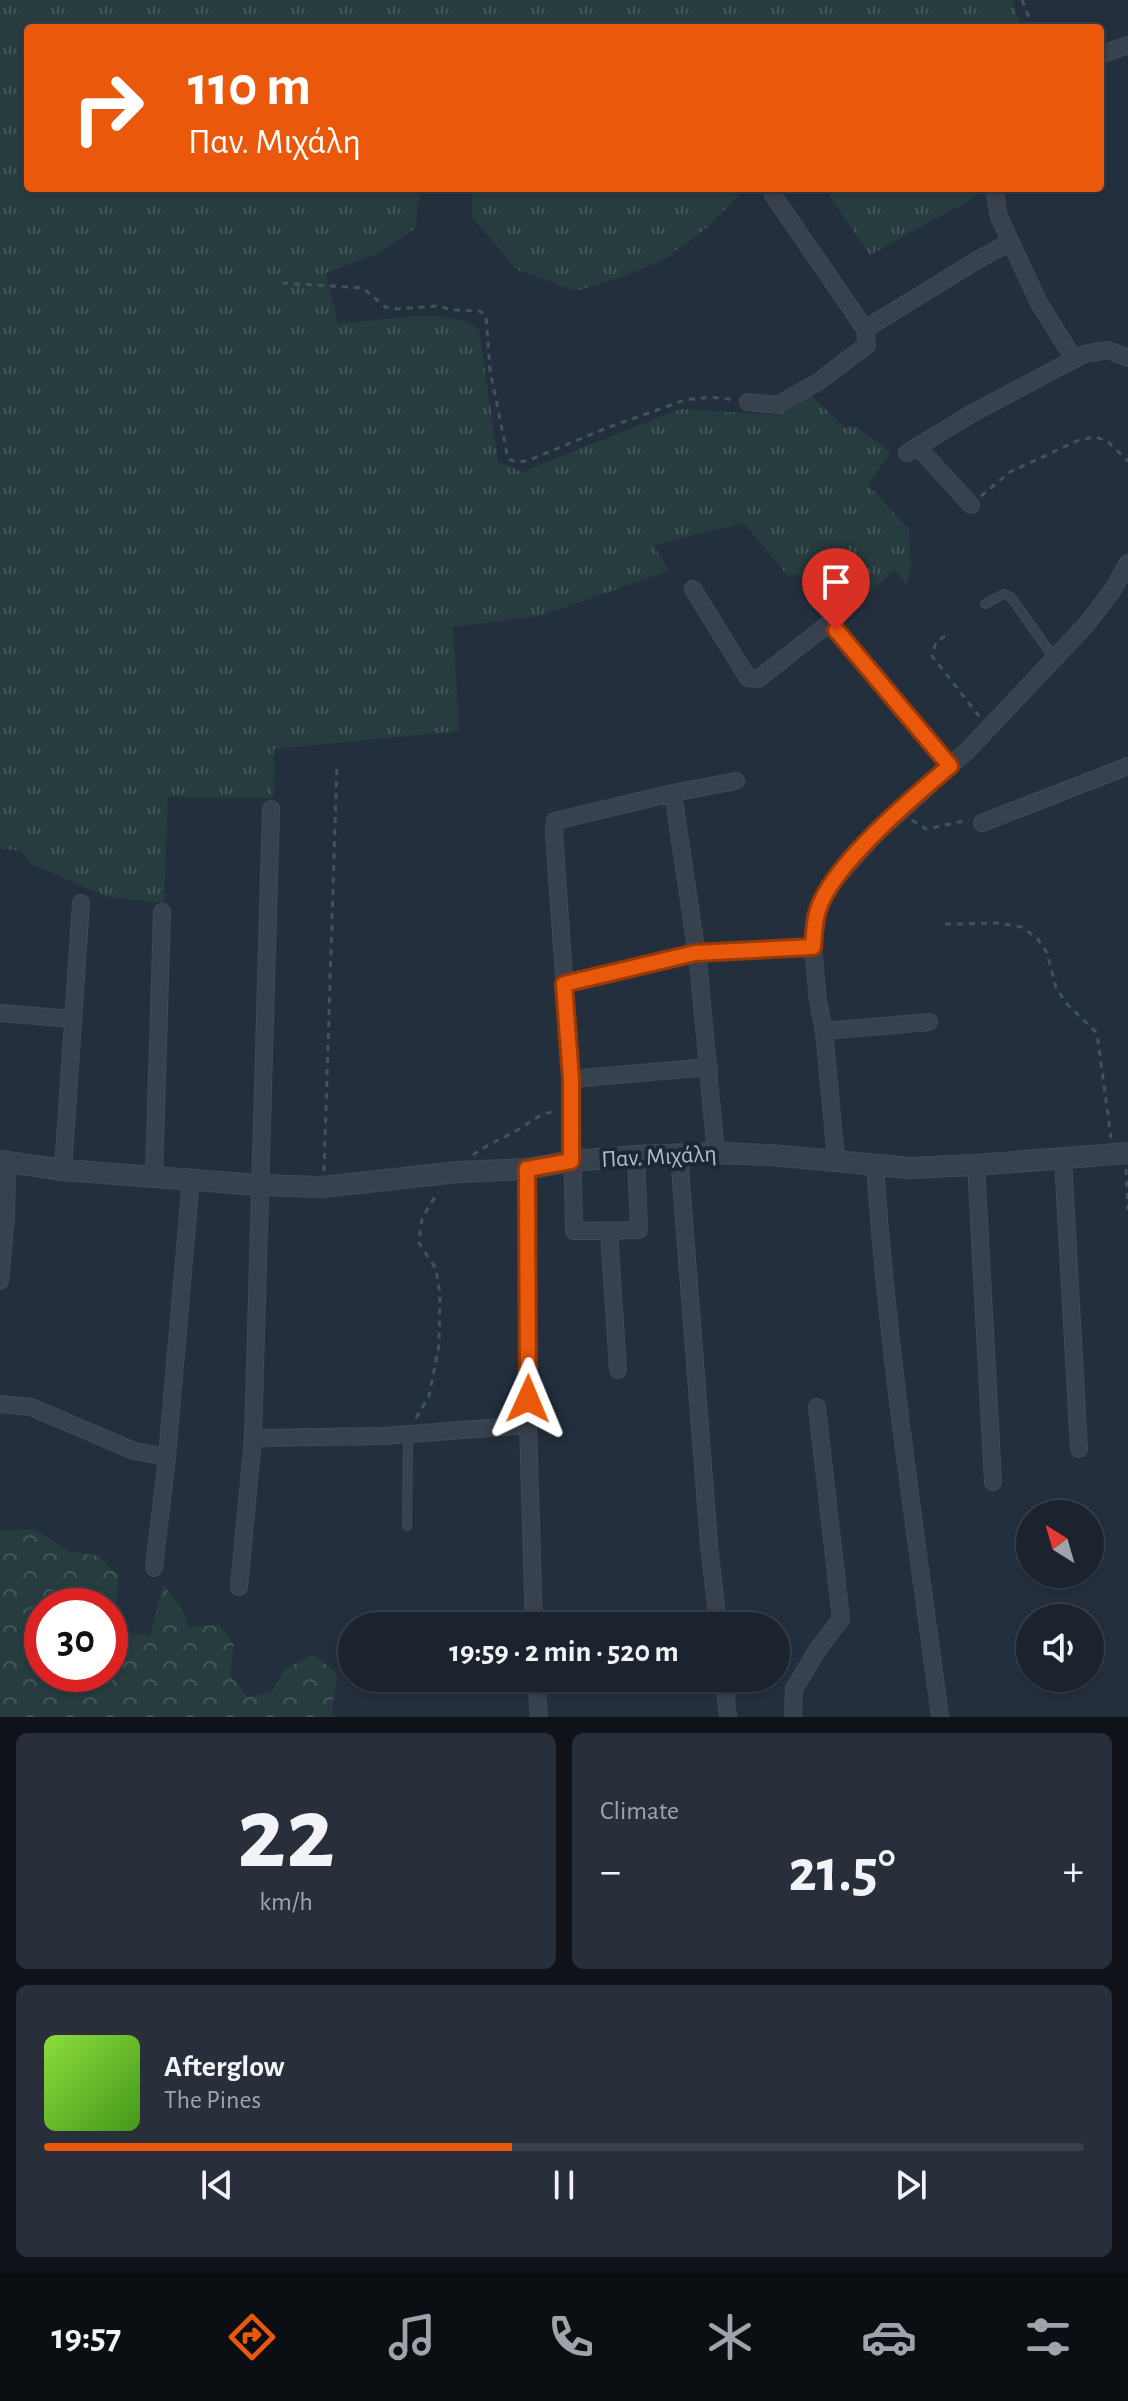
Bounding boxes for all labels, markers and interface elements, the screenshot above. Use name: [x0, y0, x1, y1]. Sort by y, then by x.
icon: right: [56, 56, 160, 160]
text: 110 m: [188, 59, 311, 115]
text: Παν. Μιχάλη: [188, 124, 361, 160]
pin: [802, 548, 870, 630]
icon: arrive: [814, 560, 858, 604]
street label: Παν. Μιχάλη: [601, 1142, 717, 1172]
position arrow: [486, 1357, 570, 1441]
north arrow: [1016, 1500, 1104, 1588]
map controls: [1016, 1500, 1104, 1692]
speed limit sign: 30: [24, 1588, 128, 1692]
button: sound: [1016, 1604, 1104, 1692]
text: 19:59 · 2 min · 520 m: [449, 1637, 679, 1667]
text: 22: [237, 1783, 335, 1887]
text: Climate: [600, 1798, 679, 1824]
text: 21.5°: [788, 1842, 896, 1902]
text: −: [600, 1850, 621, 1894]
text: +: [1063, 1850, 1084, 1894]
text: km/h: [259, 1889, 313, 1915]
text: Afterglow: [164, 2052, 285, 2082]
text: The Pines: [164, 2087, 261, 2113]
icon: previous: [195, 2163, 239, 2207]
icon: pause: [542, 2163, 586, 2207]
icon: next: [889, 2163, 933, 2207]
icon: directions: [224, 2309, 280, 2365]
icon: music: [384, 2309, 440, 2365]
icon: phone: [543, 2309, 599, 2365]
icon: climate: [702, 2309, 758, 2365]
icon: car: [861, 2309, 917, 2365]
icon: filters: [1020, 2309, 1076, 2365]
text: 19:57: [52, 2319, 121, 2355]

